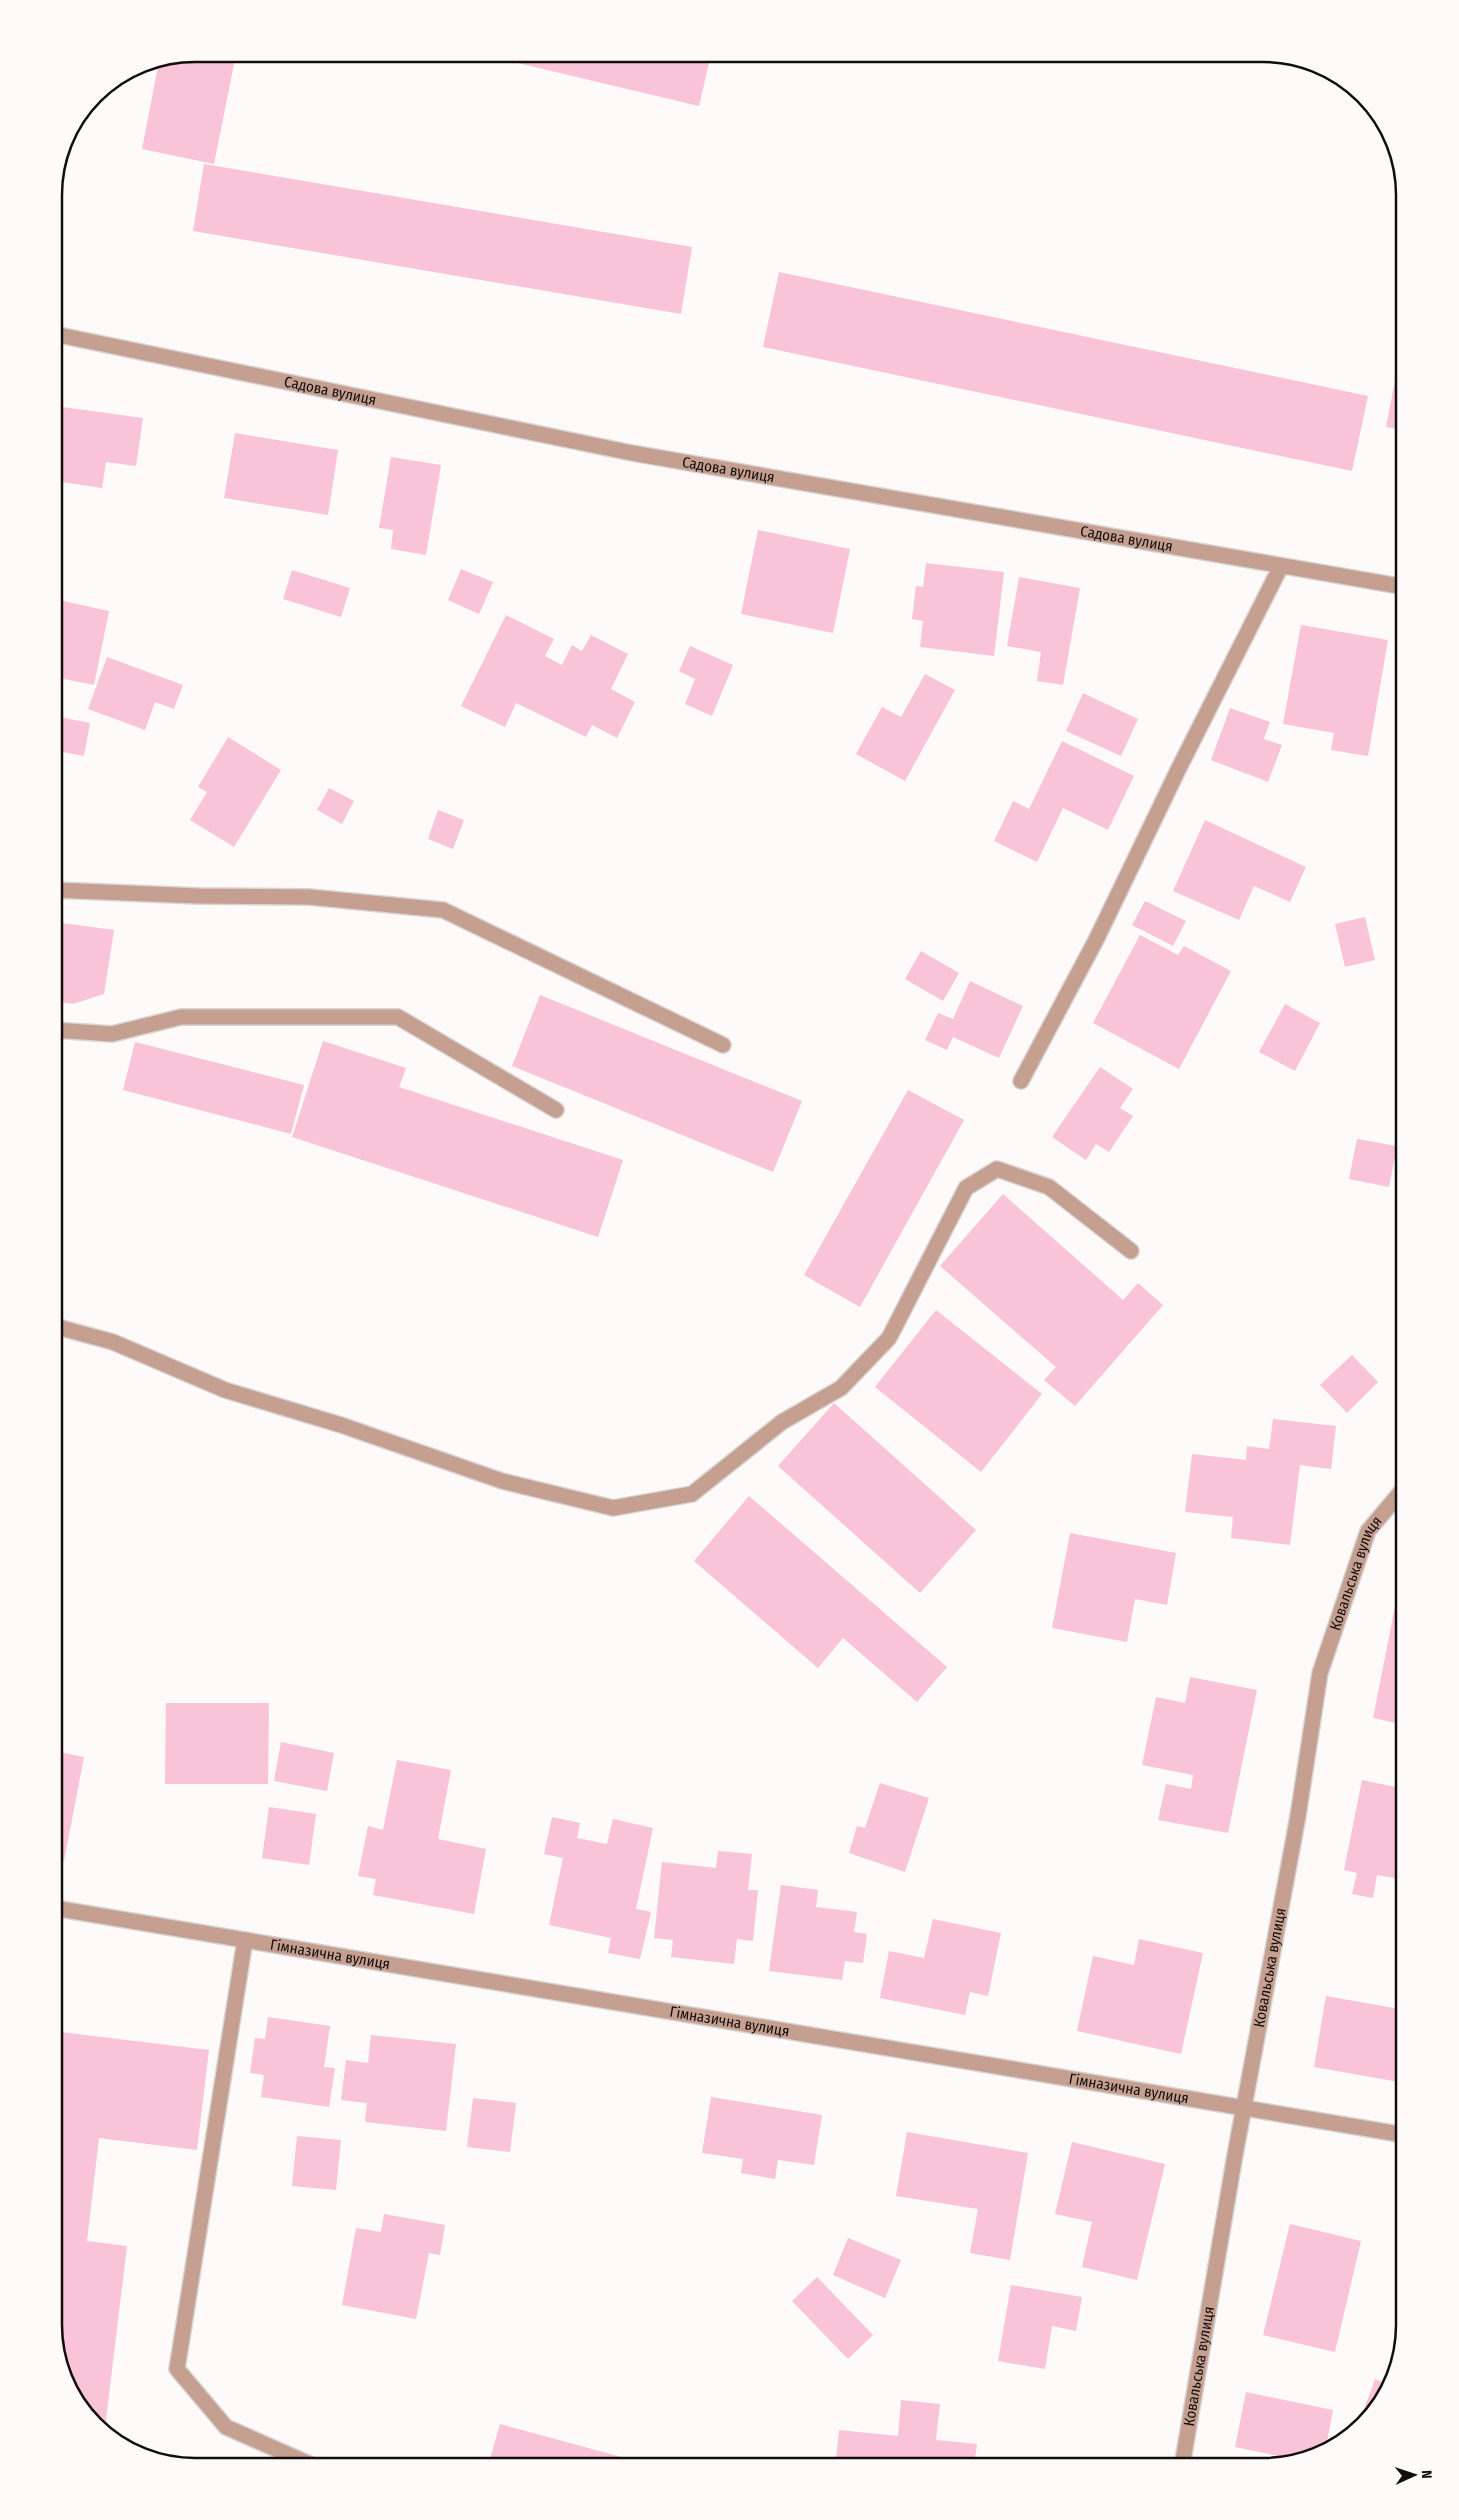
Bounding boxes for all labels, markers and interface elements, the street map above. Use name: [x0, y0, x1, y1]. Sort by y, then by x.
street label: Садова вулиця: [283, 373, 378, 409]
street label: Садова вулиця: [681, 453, 776, 487]
street label: Садова вулиця: [1079, 522, 1174, 556]
street label: Ковальська вулиця: [1326, 1512, 1386, 1633]
street label: Ковальська вулиця: [1250, 1906, 1290, 2029]
street label: Гімназична вулиця: [269, 1935, 391, 1973]
street label: Гімназична вулиця: [668, 2003, 791, 2040]
street label: Гімназична вулиця: [1068, 2070, 1190, 2108]
street label: Ковальська вулиця: [1180, 2305, 1218, 2428]
north arrow: [1389, 2450, 1439, 2500]
text: N: [1418, 2470, 1435, 2479]

